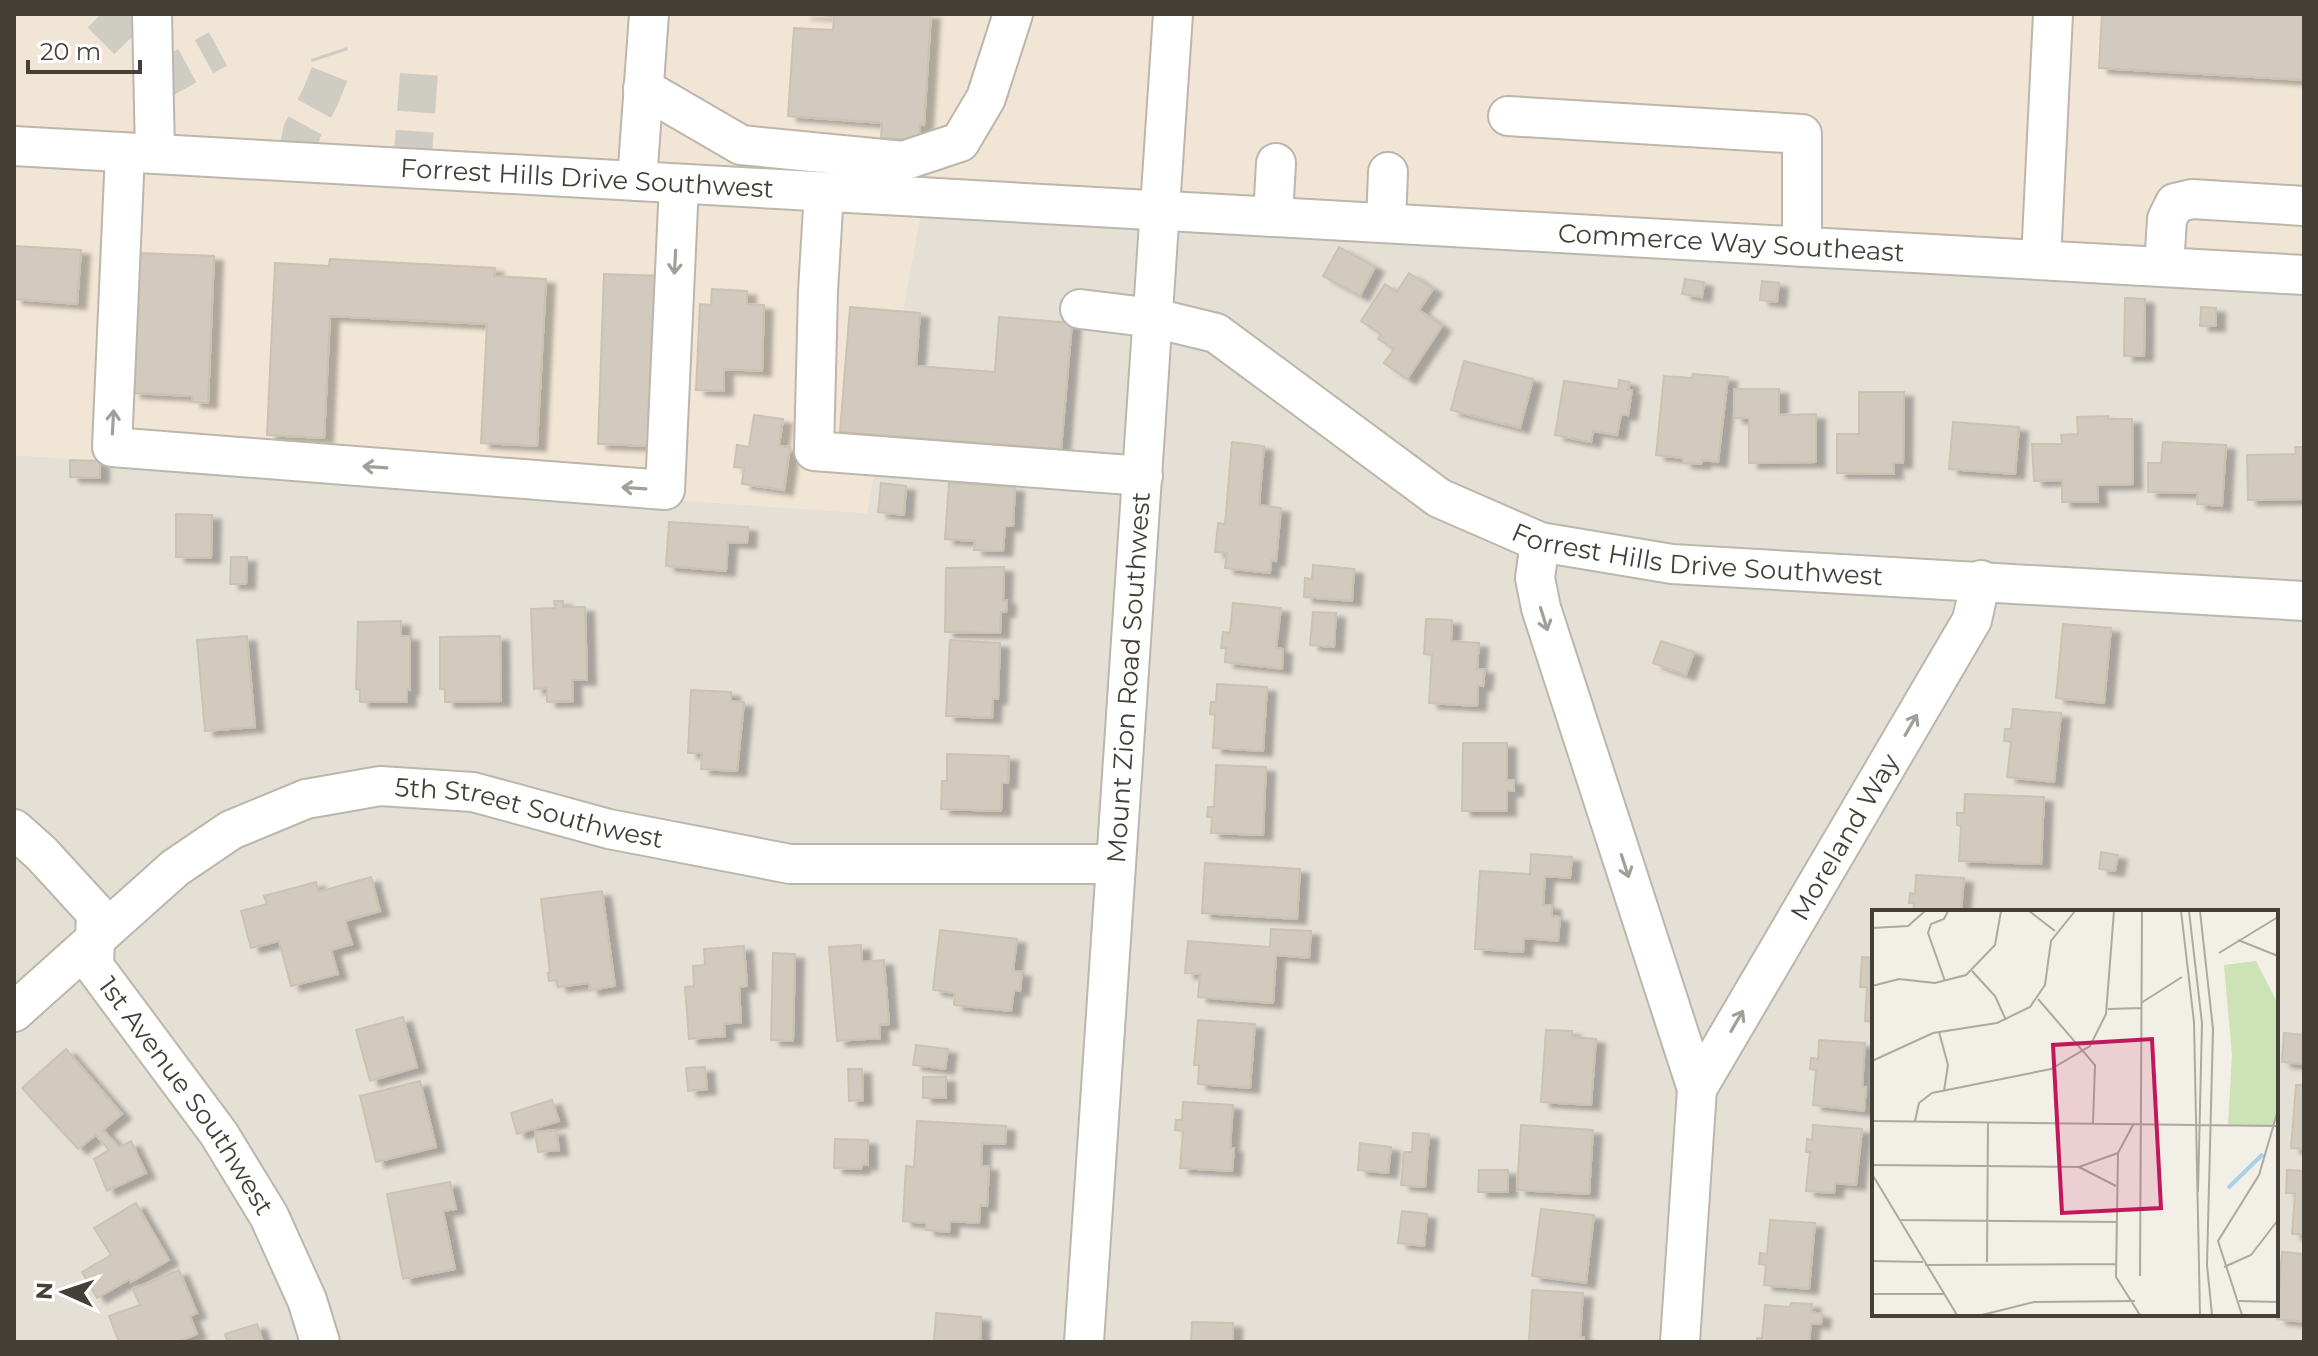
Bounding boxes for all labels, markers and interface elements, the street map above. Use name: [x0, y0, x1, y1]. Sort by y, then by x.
scale bar: [28, 24, 140, 74]
text: 20 m: [40, 37, 101, 66]
street label: Forrest Hills Drive Southwest: [399, 152, 775, 205]
street label: Commerce Way Southeast: [1557, 217, 1906, 268]
one-way arrow: [668, 248, 683, 275]
one-way arrow: [106, 409, 121, 436]
one-way arrow: [362, 460, 389, 475]
one-way arrow: [621, 480, 648, 495]
street label: Mount Zion Road Southwest: [1100, 491, 1157, 864]
street label: Forrest Hills Drive Southwest: [1507, 516, 1884, 592]
one-way arrow: [1538, 606, 1552, 631]
one-way arrow: [1904, 713, 1919, 737]
street label: Moreland Way: [1783, 747, 1906, 926]
street label: 5th Street Southwest: [394, 771, 666, 855]
one-way arrow: [1618, 853, 1633, 878]
inset map: [1872, 910, 2278, 1316]
street label: 1st Avenue Southwest: [92, 971, 280, 1221]
one-way arrow: [1729, 1010, 1745, 1033]
north arrow: [24, 1252, 104, 1332]
text: N: [31, 1281, 58, 1301]

